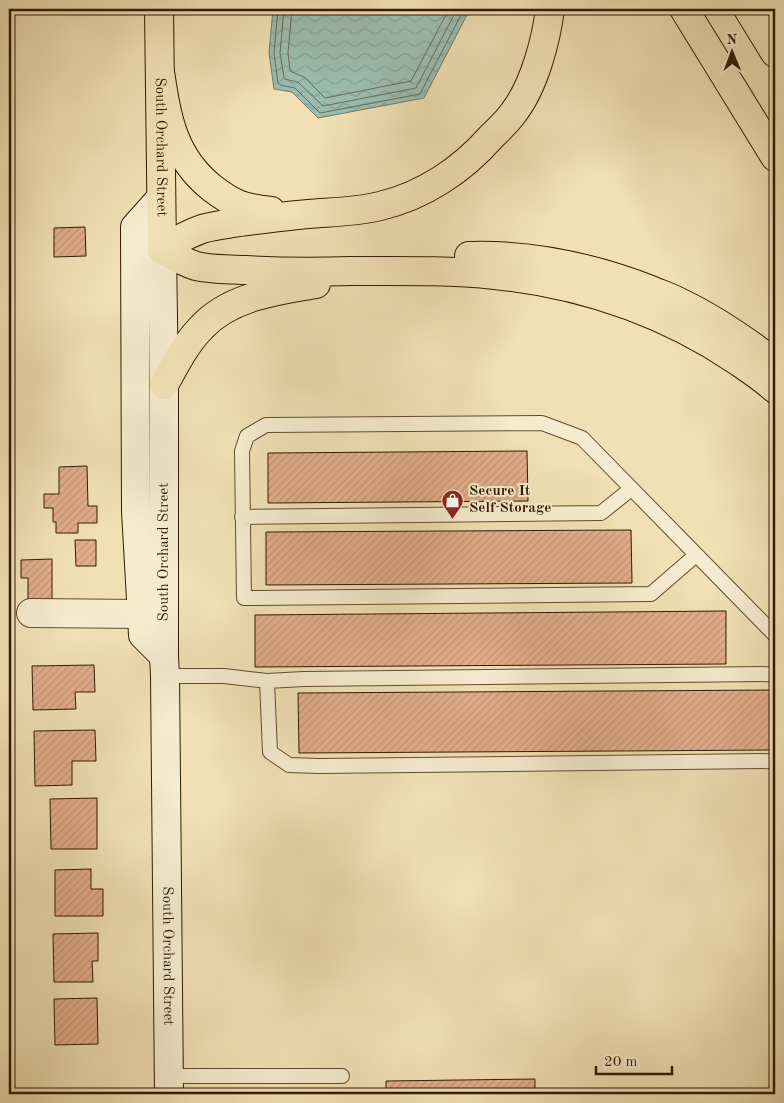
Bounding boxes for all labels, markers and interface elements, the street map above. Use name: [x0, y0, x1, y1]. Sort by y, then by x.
north arrow: [706, 28, 756, 78]
text: N: [726, 33, 738, 47]
street label: South Orchard Street: [152, 77, 169, 217]
street label: South Orchard Street: [157, 482, 172, 622]
place label: Secure It Self Storage: [469, 484, 551, 516]
shop icon: Secure It Self Storage: [441, 488, 465, 519]
street label: South Orchard Street: [160, 886, 176, 1026]
scale bar: [596, 1043, 673, 1075]
text: 20 m: [604, 1055, 638, 1070]

